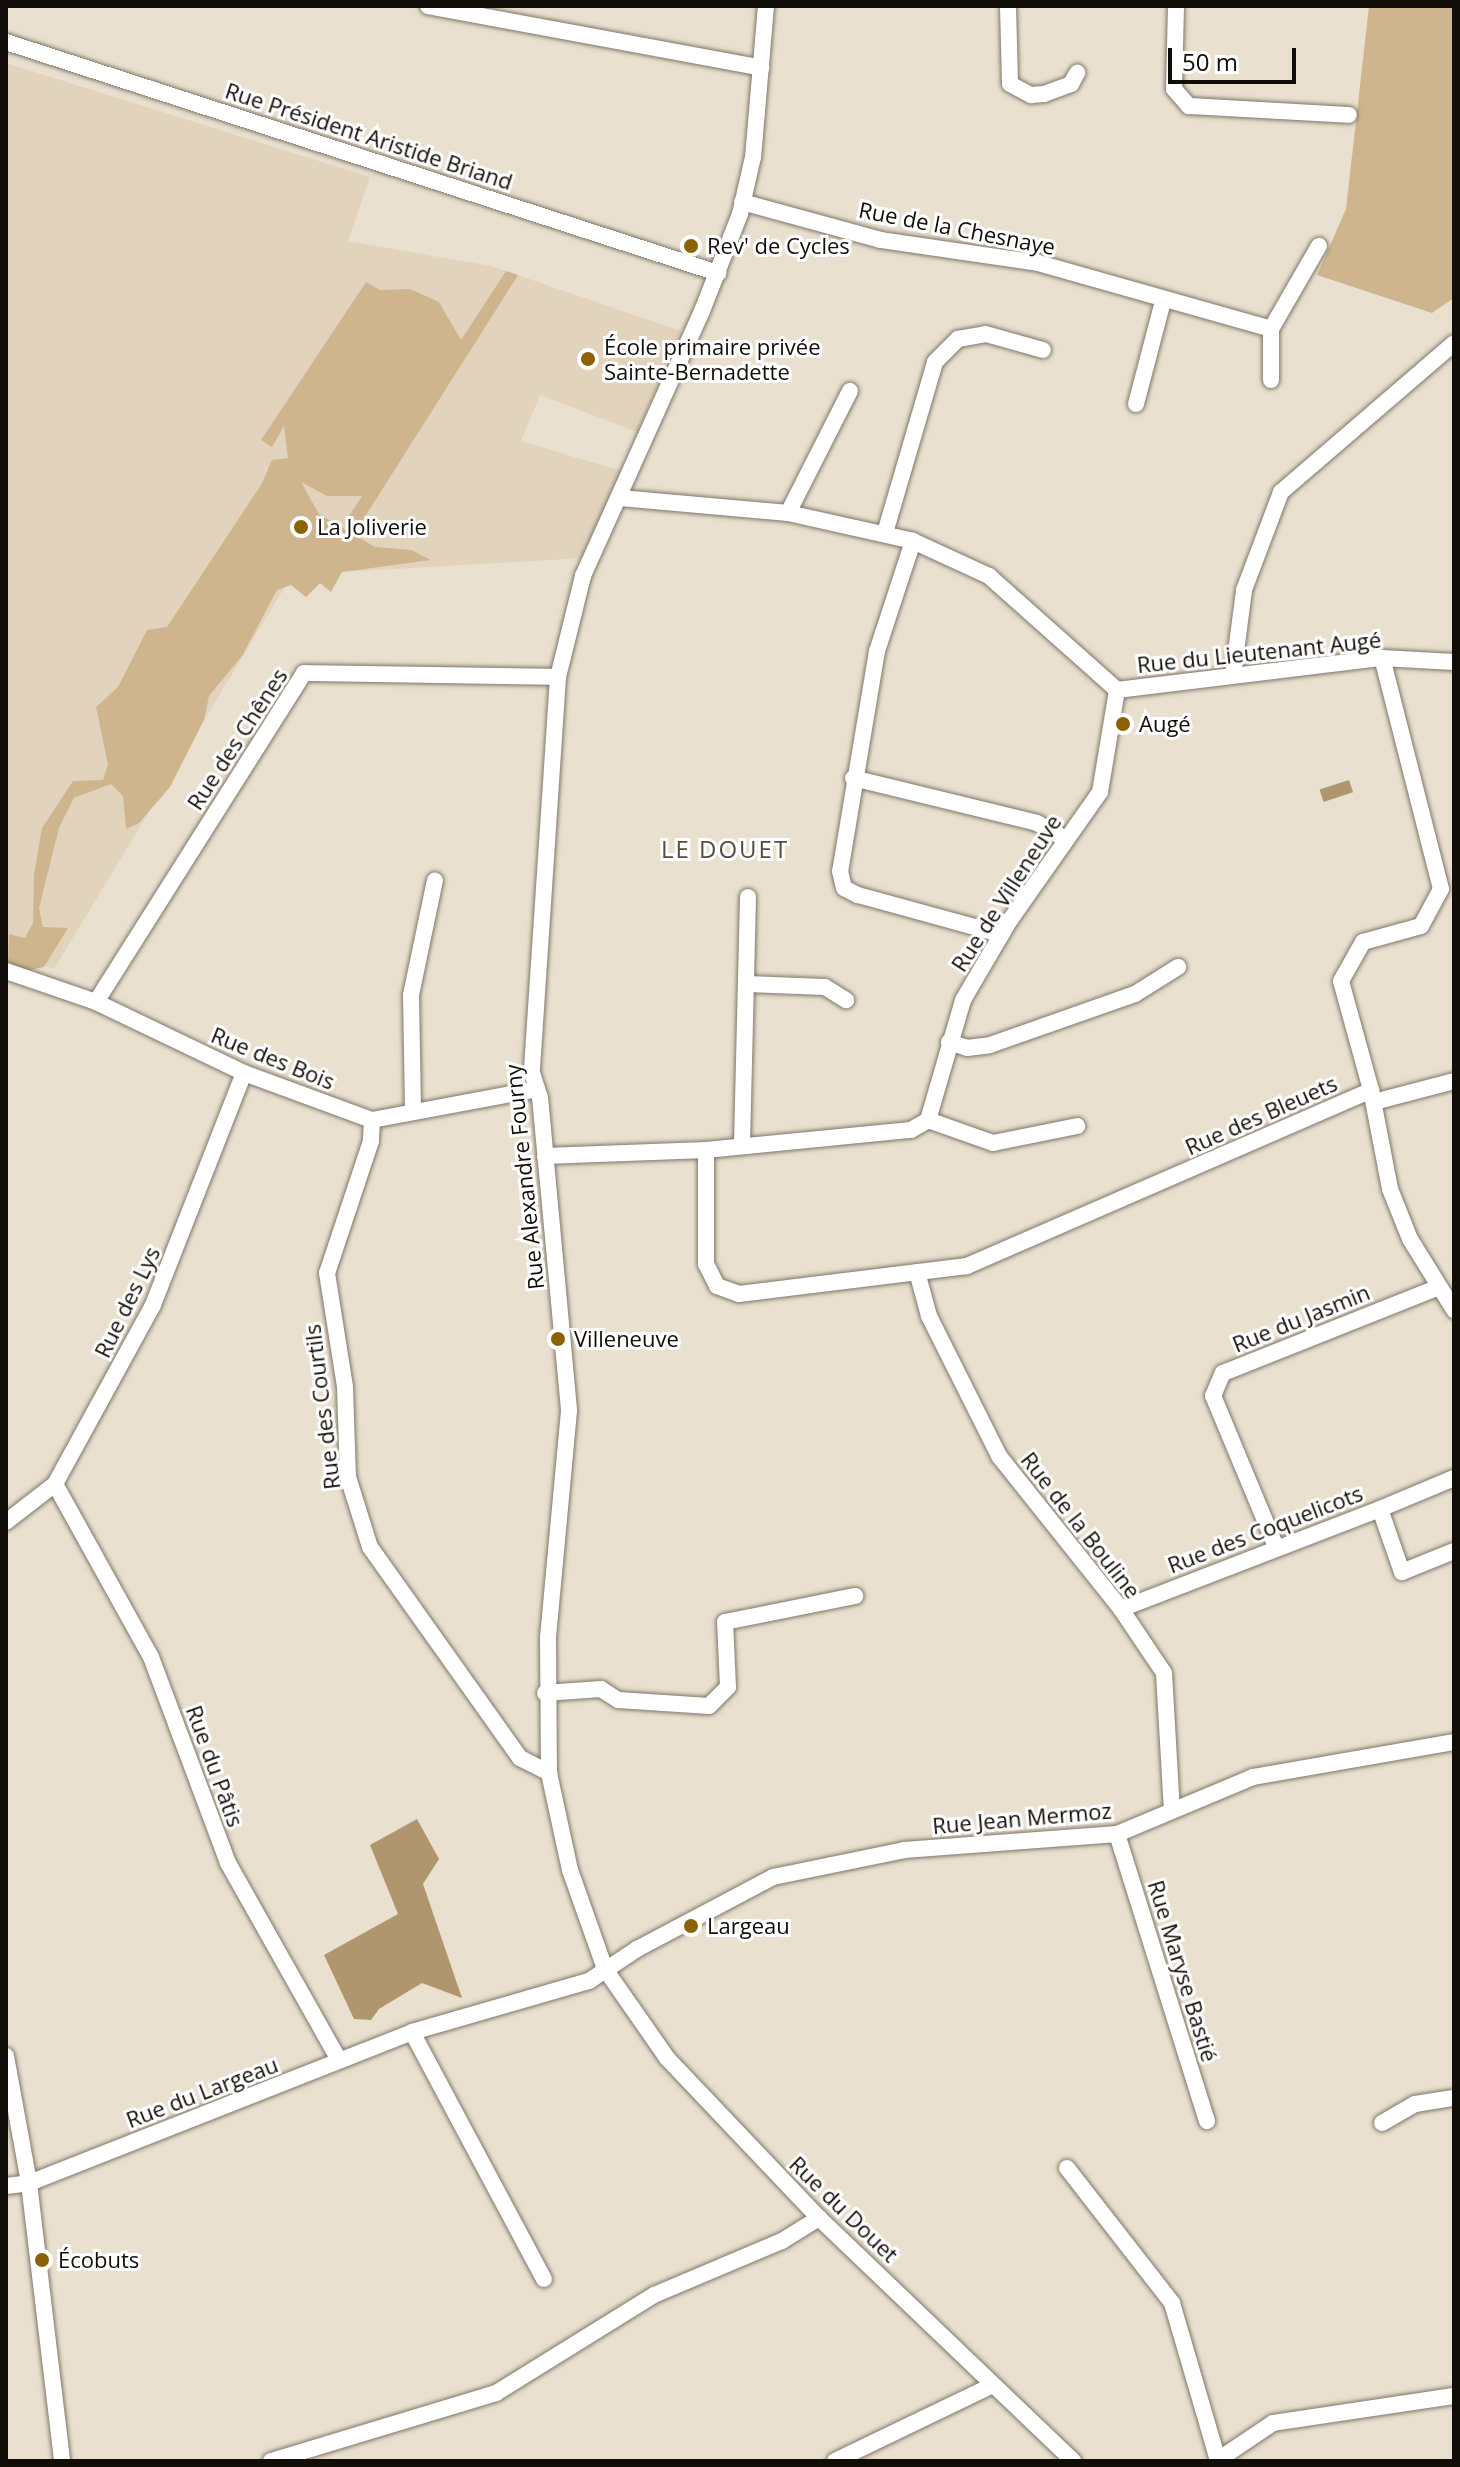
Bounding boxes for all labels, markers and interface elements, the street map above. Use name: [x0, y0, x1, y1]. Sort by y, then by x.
scale bar: [1172, 32, 1300, 82]
text: 50 m: [1182, 45, 1238, 78]
street label: Rue Président Aristide Briand: [222, 77, 516, 195]
street label: Rue de la Chesnaye: [857, 196, 1057, 260]
place label: Rev' de Cycles: [707, 233, 850, 259]
marker: Rev' de Cycles: [682, 237, 700, 255]
place label: École primaire privée Sainte-Bernadette: [604, 333, 821, 384]
marker: École primaire privée Sainte-Bernadette: [579, 350, 597, 368]
place label: La Joliverie: [317, 514, 427, 540]
marker: La Joliverie: [292, 518, 310, 536]
street label: Rue du Lieutenant Augé: [1136, 626, 1382, 678]
street label: Rue des Chênes: [181, 663, 293, 815]
place label: Augé: [1139, 711, 1191, 737]
marker: Augé: [1114, 715, 1132, 733]
street label: Rue de Villeneuve: [946, 810, 1066, 976]
district label: LE DOUET: [661, 835, 789, 863]
street label: Rue des Bois: [207, 1021, 339, 1095]
street label: Rue Alexandre Fourny: [499, 1063, 549, 1291]
street label: Rue des Bleuets: [1181, 1070, 1341, 1160]
street label: Rue des Lys: [89, 1242, 165, 1362]
street label: Rue du Jasmin: [1228, 1278, 1374, 1358]
street label: Rue des Courtils: [299, 1323, 345, 1491]
place label: Villeneuve: [574, 1326, 679, 1352]
marker: Villeneuve: [549, 1330, 567, 1348]
street label: Rue de la Bouline: [1016, 1447, 1146, 1603]
street label: Rue des Coquelicots: [1164, 1480, 1366, 1578]
street label: Rue du Pâtis: [181, 1702, 249, 1830]
street label: Rue Jean Mermoz: [931, 1797, 1113, 1839]
street label: Rue Maryse Bastié: [1143, 1877, 1223, 2065]
place label: Largeau: [707, 1913, 790, 1939]
marker: Largeau: [682, 1917, 700, 1935]
street label: Rue du Largeau: [122, 2051, 282, 2133]
street label: Rue du Douet: [784, 2151, 904, 2267]
place label: Écobuts: [58, 2247, 139, 2273]
marker: Écobuts: [33, 2251, 51, 2269]

